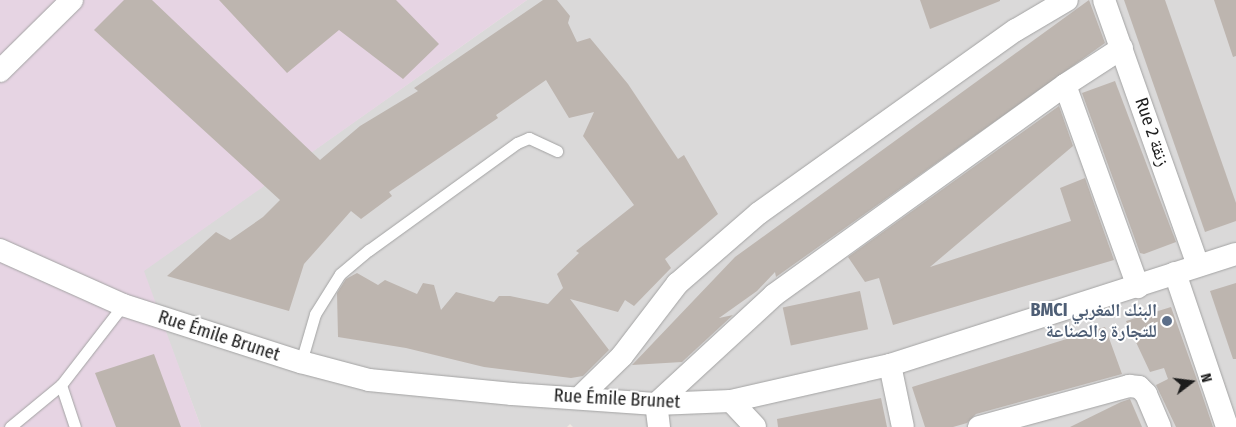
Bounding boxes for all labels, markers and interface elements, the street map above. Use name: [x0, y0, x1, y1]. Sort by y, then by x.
street label: Rue 2 زنقة: [1130, 95, 1174, 169]
place label: BMCI البنك المغربي للتجارة والصناعة: [1030, 300, 1157, 342]
street label: Rue Émile Brunet: [155, 306, 283, 366]
marker: BMCI البنك المغربي للتجارة والصناعة: [1161, 315, 1173, 327]
north arrow: [1166, 357, 1216, 407]
text: N: [1197, 372, 1215, 384]
street label: Rue Émile Brunet: [553, 385, 681, 413]

